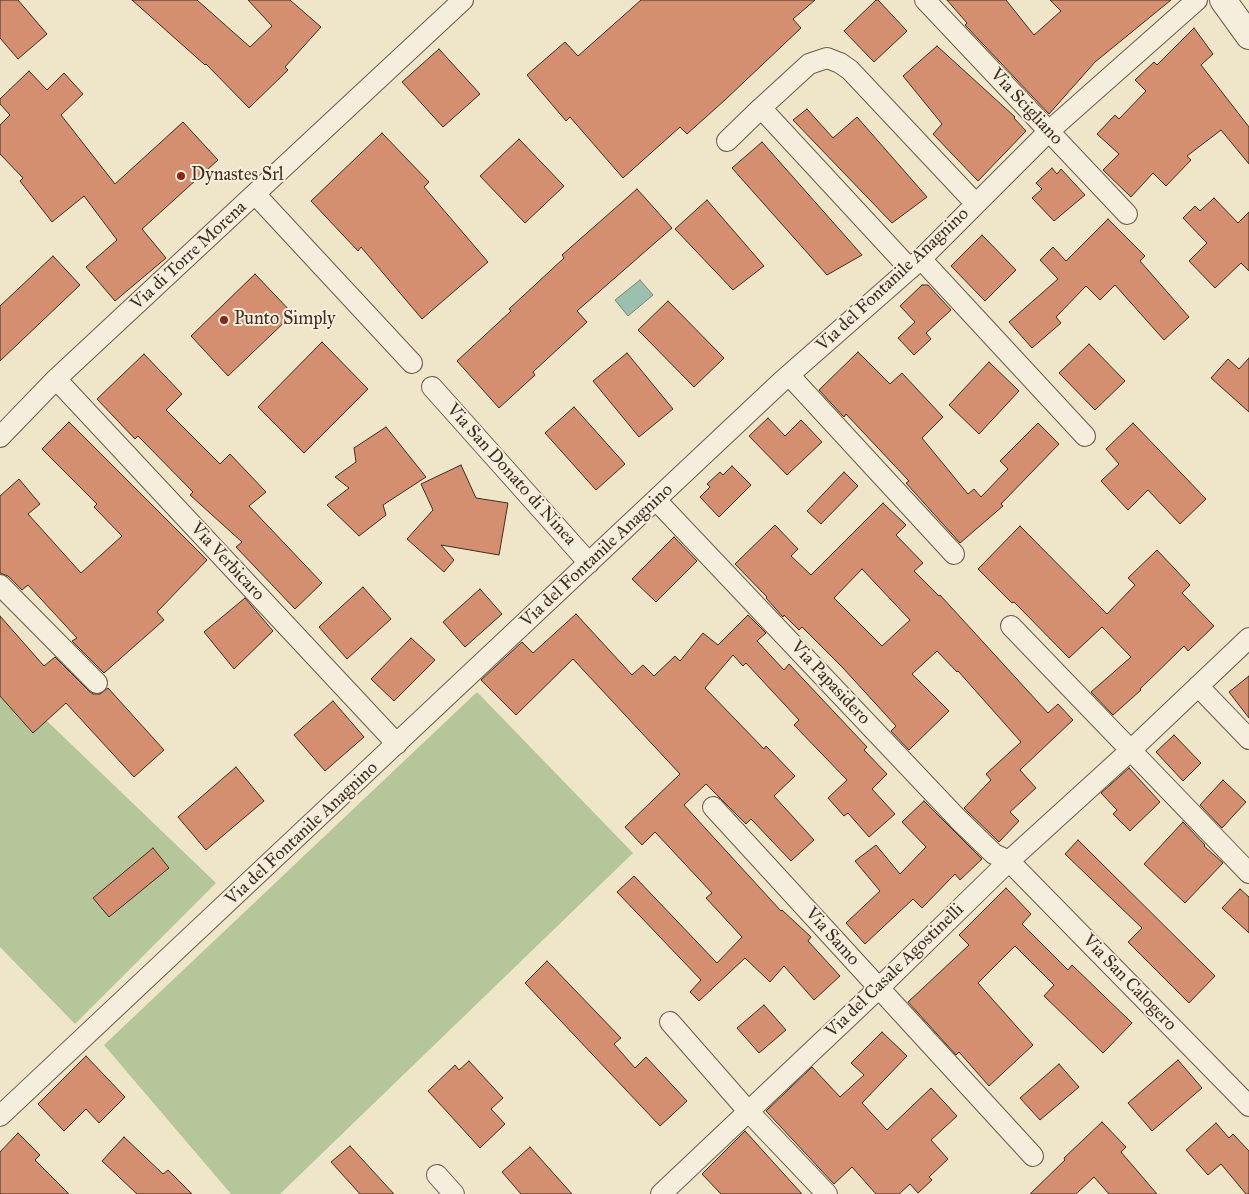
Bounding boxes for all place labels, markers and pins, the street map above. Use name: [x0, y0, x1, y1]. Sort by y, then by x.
place label: Dynastes Srl: [191, 165, 284, 187]
marker: Dynastes Srl: [175, 170, 187, 182]
place label: Punto Simply: [234, 309, 335, 331]
marker: Punto Simply: [218, 314, 230, 326]

